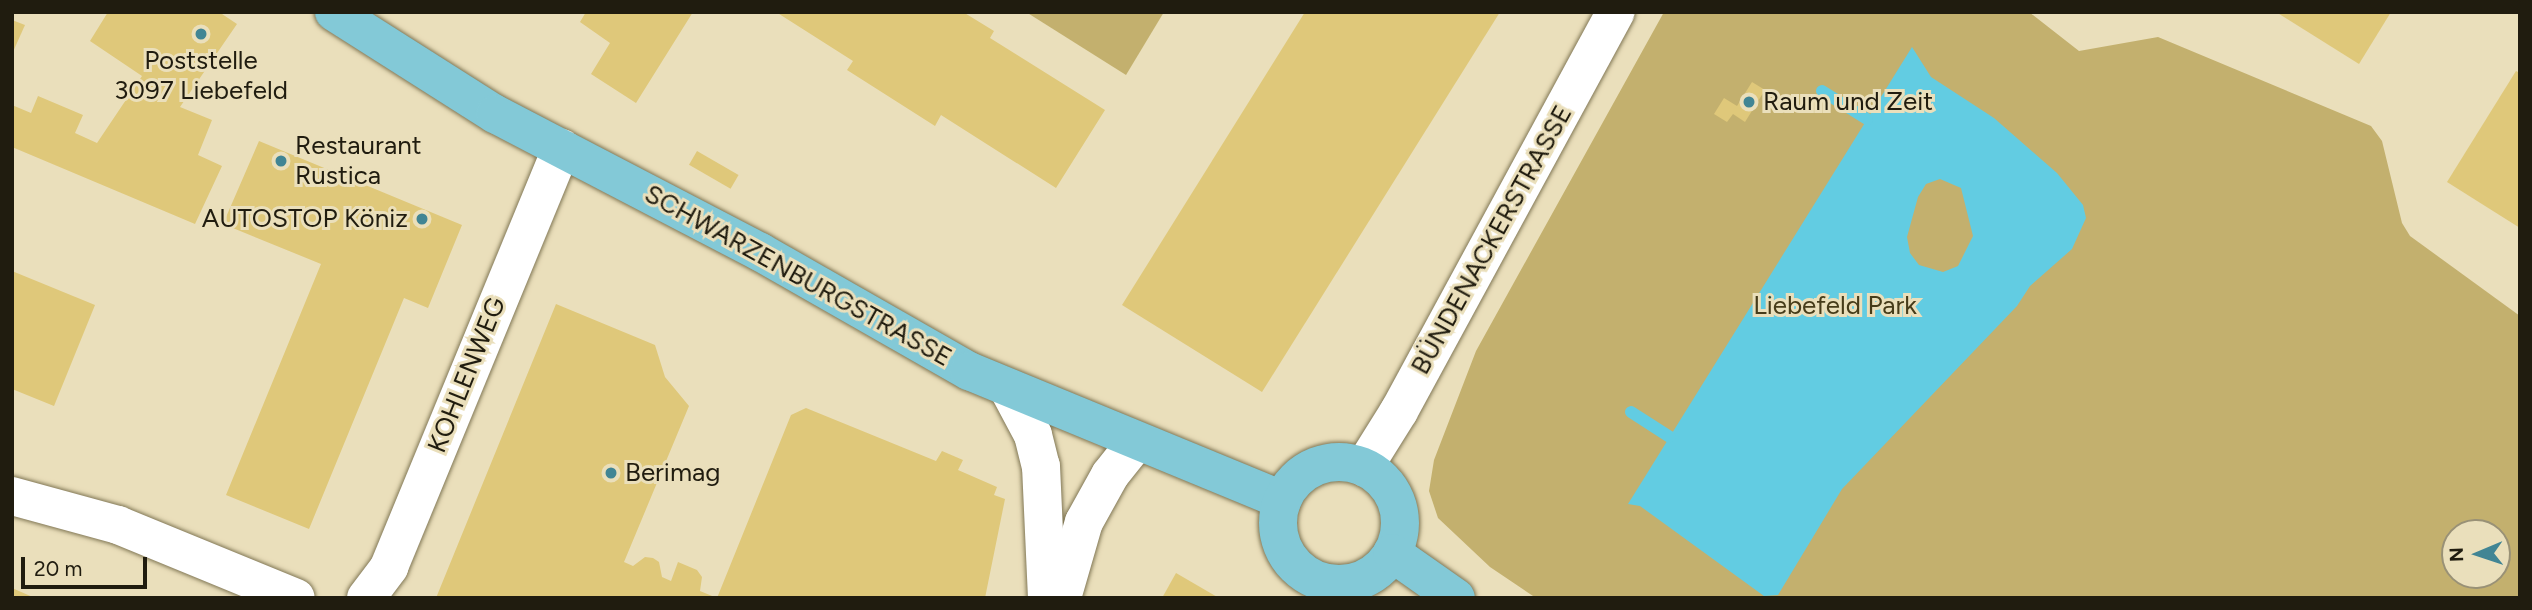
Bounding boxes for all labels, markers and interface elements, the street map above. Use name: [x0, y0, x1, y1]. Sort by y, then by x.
marker: Poststelle 3097 Liebefeld: [193, 26, 209, 42]
place label: Poststelle 3097 Liebefeld: [114, 45, 288, 106]
place label: Raum und Zeit: [1763, 86, 1933, 118]
marker: Raum und Zeit: [1741, 94, 1757, 110]
street label: BÜNDENACKERSTRASSE: [1405, 100, 1579, 380]
place label: Restaurant Rustica: [295, 130, 422, 192]
marker: Restaurant Rustica: [273, 153, 289, 169]
street label: SCHWARZENBURGSTRASSE: [639, 178, 957, 374]
place label: AUTOSTOP Köniz: [202, 203, 408, 235]
marker: AUTOSTOP Köniz: [414, 211, 430, 227]
park label: Liebefeld Park: [1753, 290, 1917, 322]
street label: KOHLENWEG: [422, 293, 512, 457]
place label: Berimag: [625, 457, 721, 489]
marker: Berimag: [603, 465, 619, 481]
north arrow: [2441, 519, 2511, 589]
scale bar: [24, 544, 150, 588]
text: N: [2445, 547, 2468, 562]
text: 20 m: [34, 556, 82, 581]

